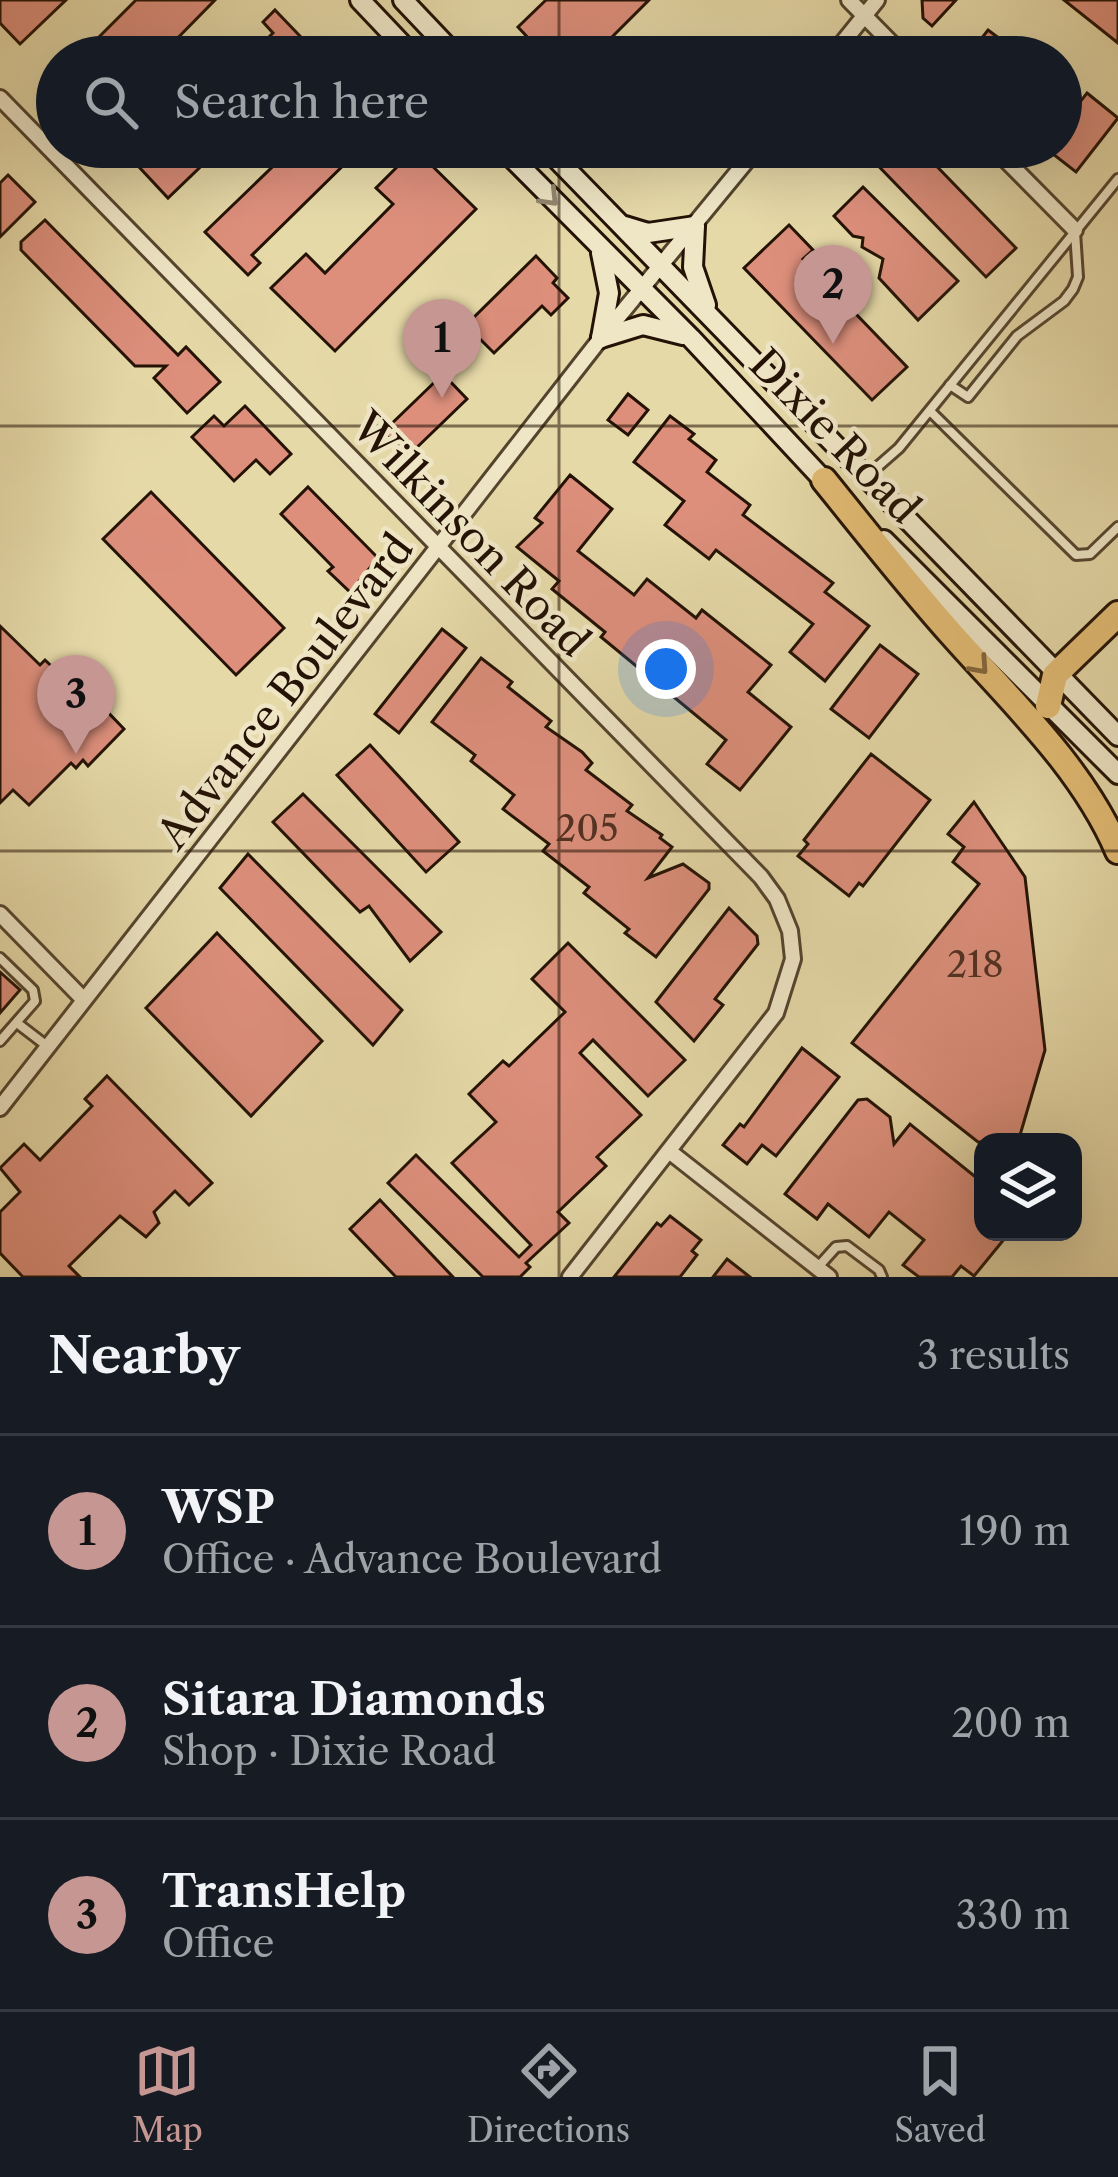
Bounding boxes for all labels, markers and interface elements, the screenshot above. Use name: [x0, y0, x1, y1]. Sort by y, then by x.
search box: [36, 36, 1082, 168]
icon: search: [78, 69, 144, 135]
text: Search here: [174, 74, 429, 130]
one-way arrow: [536, 184, 558, 206]
pin: 2: [794, 245, 872, 344]
pin: 1: [403, 299, 481, 398]
street label: Dixie Road: [739, 338, 931, 534]
street label: Wilkinson Road: [340, 400, 601, 667]
street label: Advance Boulevard: [145, 523, 424, 859]
your location: [636, 639, 696, 699]
one-way arrow: [966, 653, 987, 674]
pin: 3: [37, 655, 115, 754]
house number: 205: [555, 806, 619, 850]
house number: 218: [946, 942, 1004, 986]
map controls: [974, 1133, 1082, 1241]
button: layers: [974, 1133, 1082, 1241]
text: Nearby: [48, 1324, 240, 1386]
text: 3 results: [917, 1331, 1070, 1379]
text: WSP: [162, 1479, 275, 1535]
text: 1: [78, 1507, 96, 1555]
text: 190 m: [959, 1507, 1070, 1555]
text: Office · Advance Boulevard: [162, 1535, 662, 1583]
text: Sitara Diamonds: [162, 1671, 546, 1727]
text: 2: [75, 1699, 99, 1747]
text: 200 m: [951, 1699, 1070, 1747]
text: Shop · Dixie Road: [162, 1727, 496, 1775]
text: TransHelp: [162, 1863, 406, 1919]
text: 3: [76, 1891, 98, 1939]
text: 330 m: [956, 1891, 1070, 1939]
text: Office: [162, 1919, 274, 1967]
tab: Map: [132, 2038, 203, 2151]
tab: Directions: [467, 2038, 630, 2151]
tab: Saved: [894, 2038, 986, 2151]

